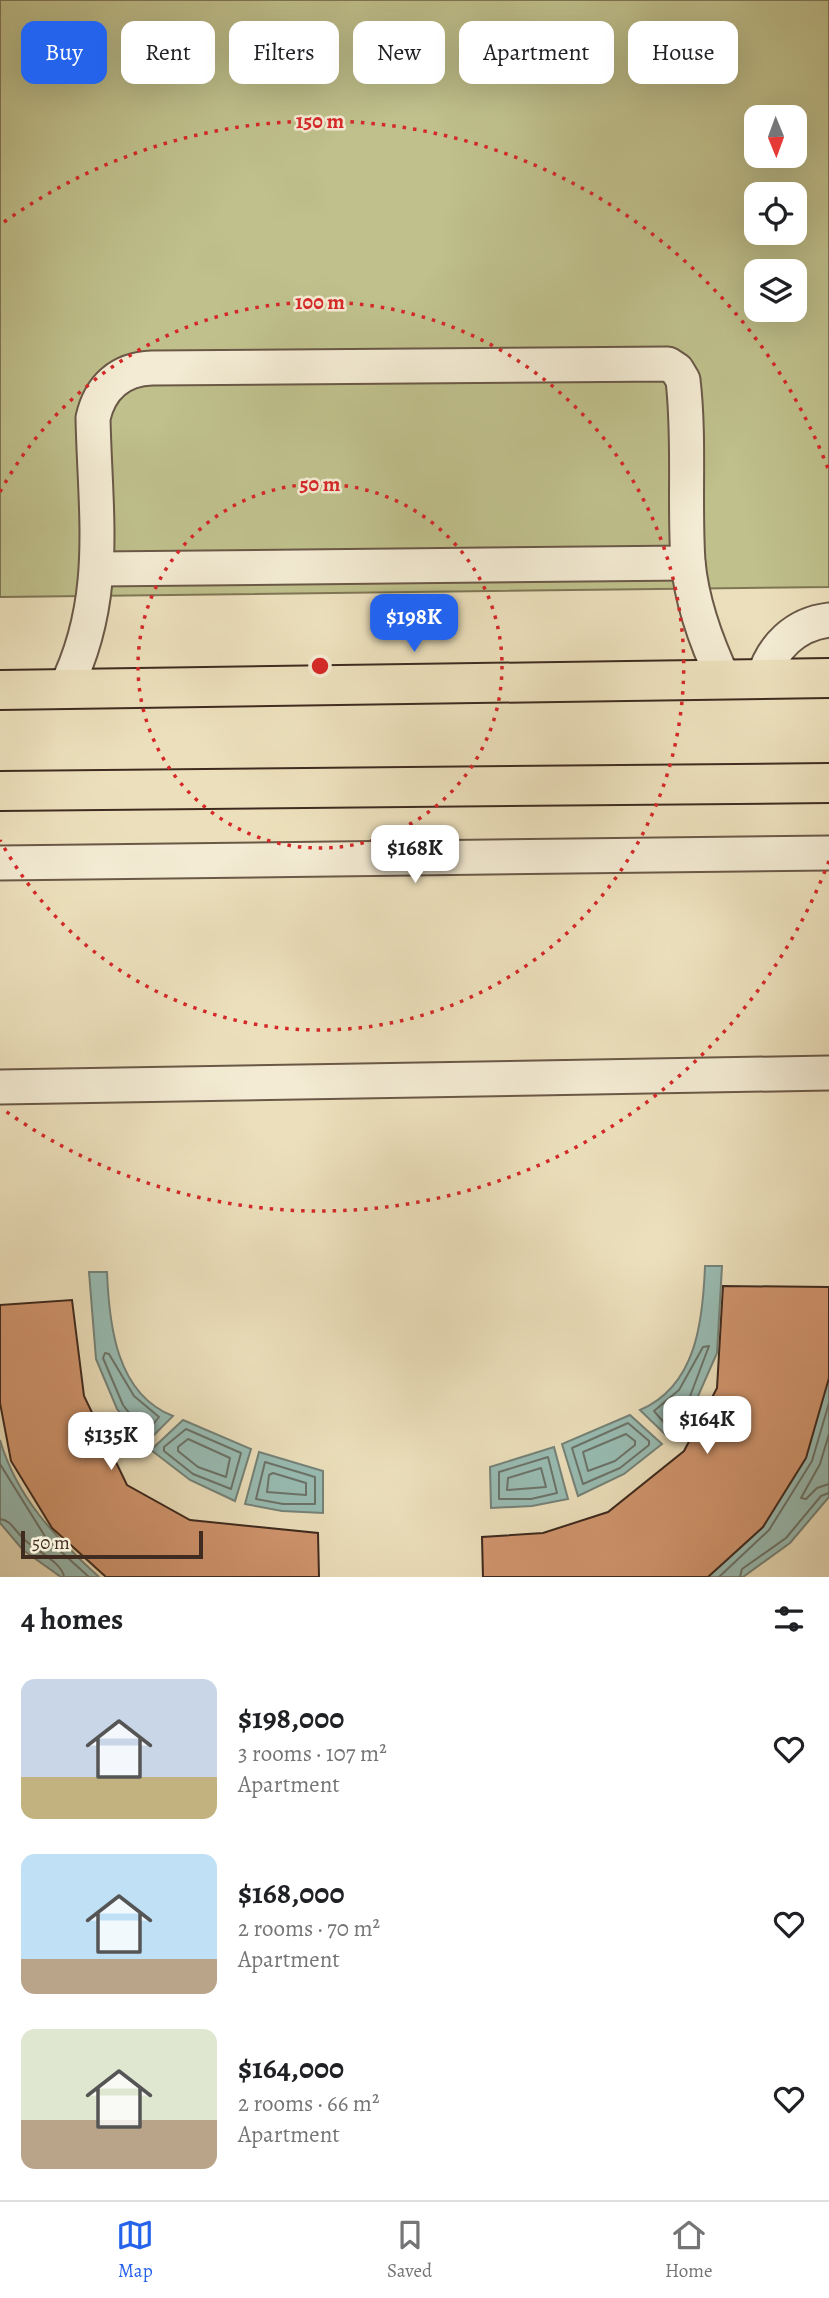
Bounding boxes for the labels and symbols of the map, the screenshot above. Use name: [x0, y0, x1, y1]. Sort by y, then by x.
north arrow: [744, 105, 807, 168]
text: 150 m: [296, 107, 345, 135]
text: 100 m: [295, 288, 345, 316]
text: 50 m: [300, 470, 341, 498]
pin: $198K: [365, 594, 463, 654]
centre of rings: [308, 654, 332, 678]
pin: $168K: [366, 826, 464, 885]
pin: $164K: [658, 1396, 756, 1456]
pin: $135K: [62, 1412, 160, 1472]
scale bar: [21, 1528, 203, 1560]

